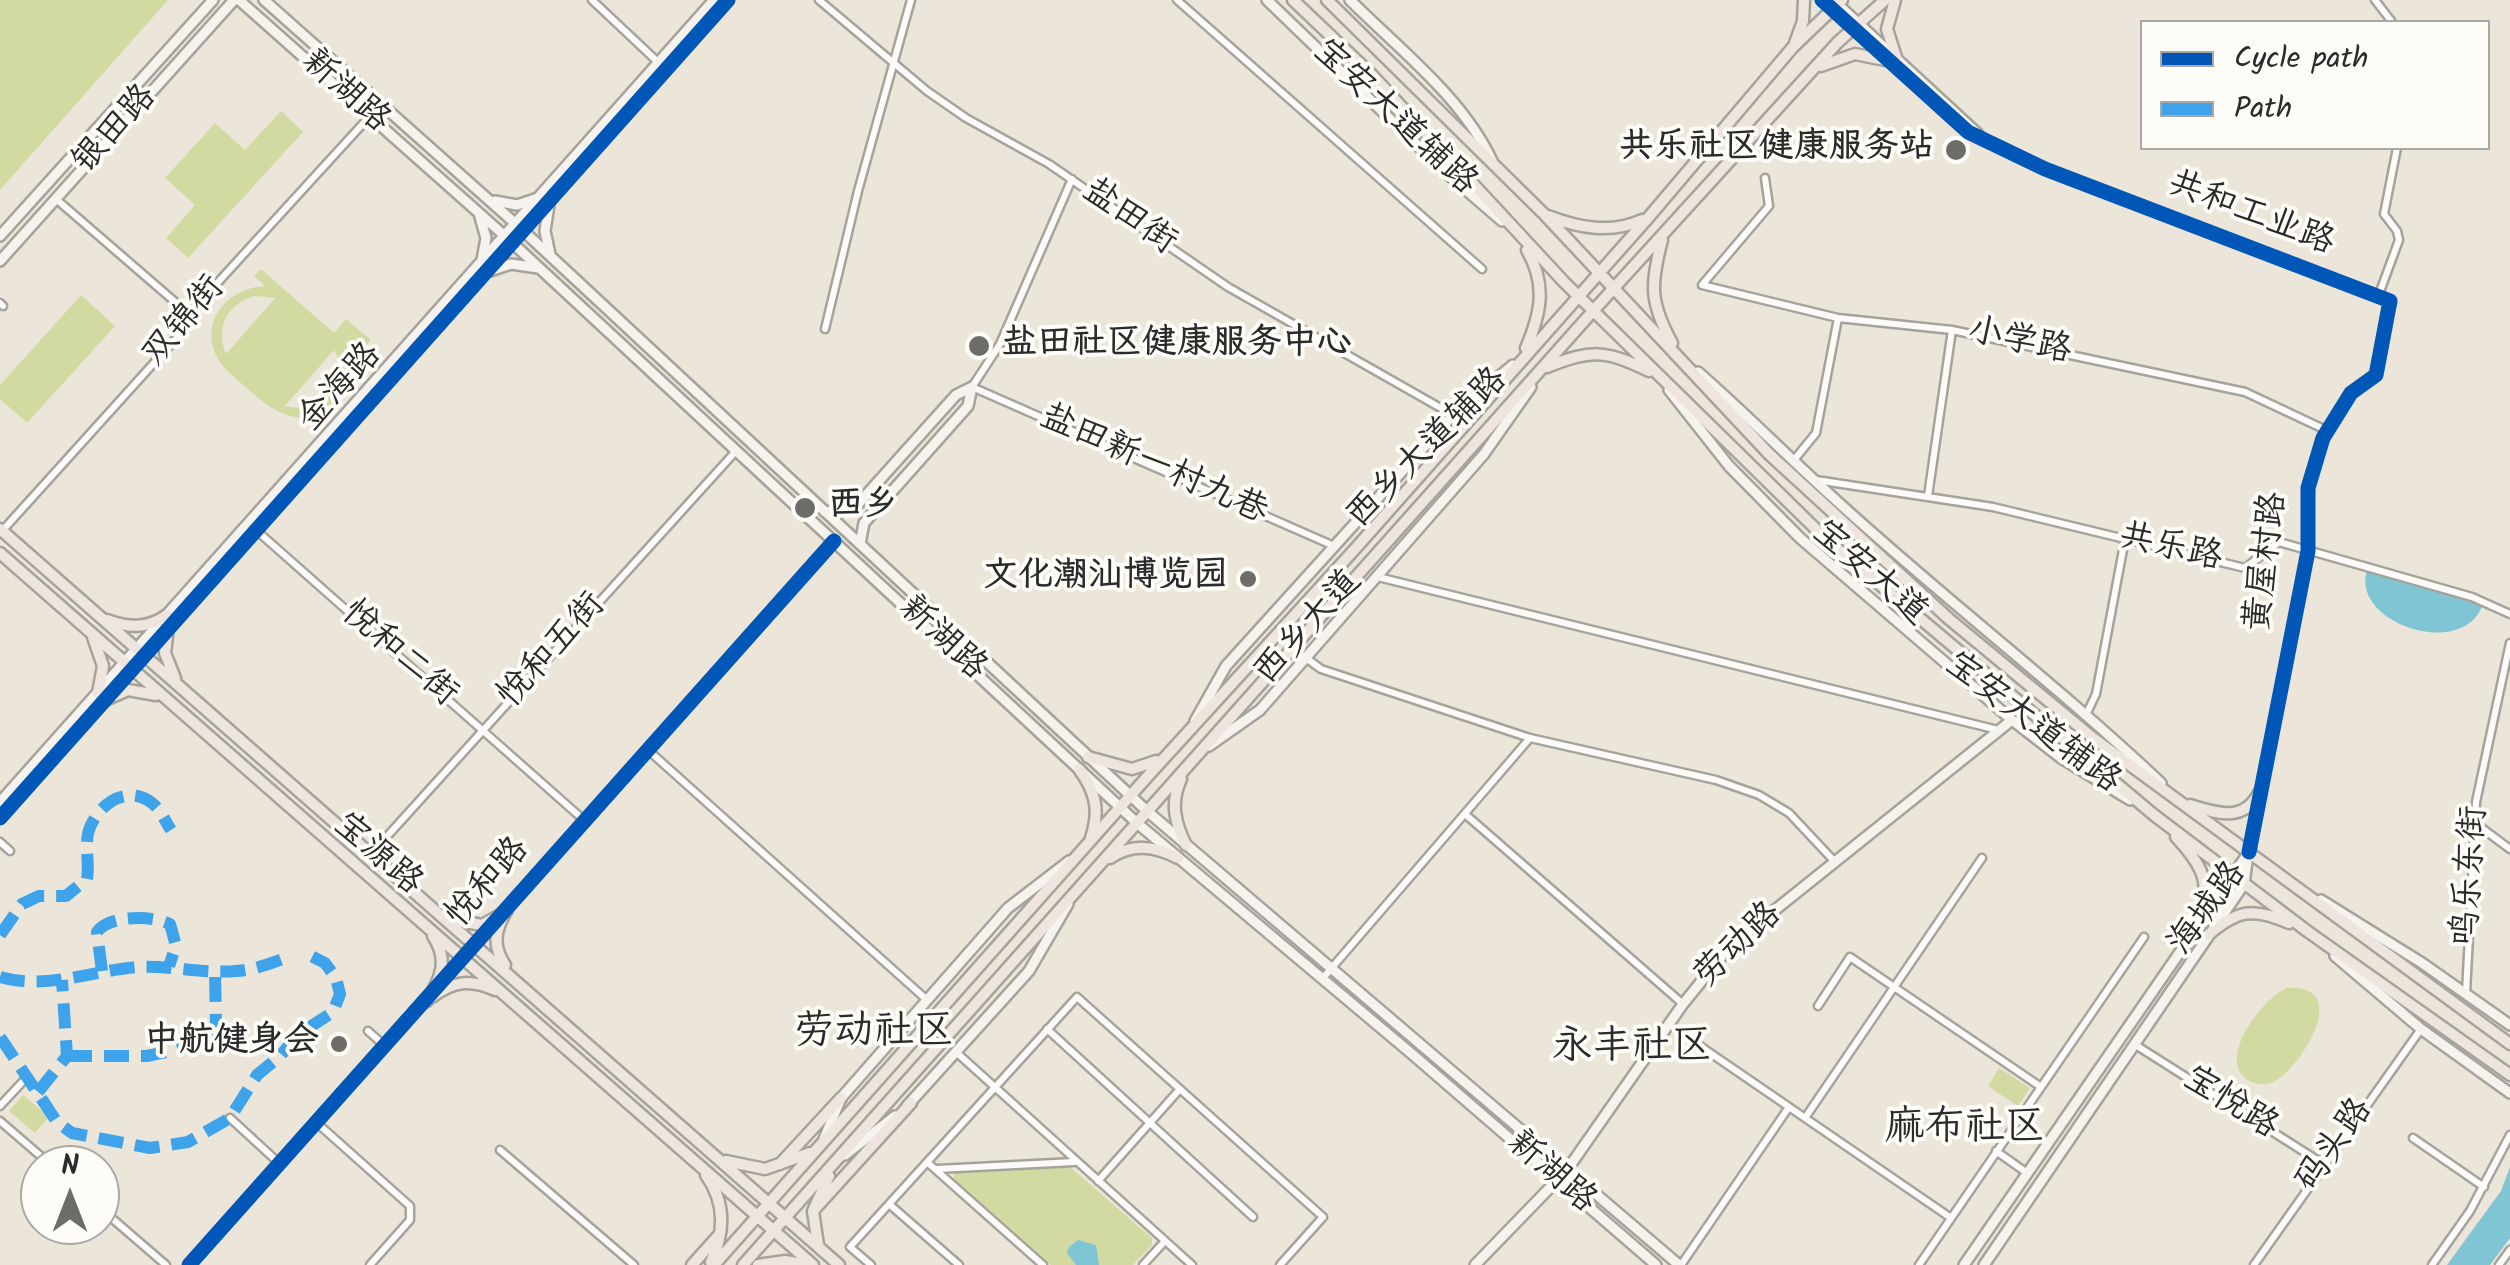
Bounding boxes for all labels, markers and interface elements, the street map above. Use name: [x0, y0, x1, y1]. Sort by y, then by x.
legend: [2140, 20, 2490, 150]
street label: 宝安大道辅路: [1302, 32, 1484, 206]
text: Cycle path: [2234, 35, 2368, 83]
street label: 新湖路: [291, 42, 397, 144]
street label: 银田路: [66, 78, 168, 184]
text: Path: [2234, 85, 2292, 133]
place label: 共乐社区健康服务站: [1619, 129, 1934, 171]
marker: 共乐社区健康服务站: [1943, 137, 1969, 163]
street label: 共和工业路: [2161, 165, 2339, 267]
street label: 盐田街: [1073, 172, 1183, 266]
street label: 双锦街: [136, 269, 236, 377]
street label: 小学路: [1963, 313, 2075, 375]
place label: 盐田社区健康服务中心: [1002, 325, 1352, 367]
marker: 盐田社区健康服务中心: [966, 333, 992, 359]
street label: 金海路: [291, 336, 393, 442]
street label: 西乡大道辅路: [1340, 361, 1518, 539]
street label: 盐田新一村九巷: [1033, 398, 1273, 536]
place label: 西乡: [828, 487, 898, 529]
street label: 黄屋村路: [2240, 490, 2298, 634]
marker: 西乡: [792, 495, 818, 521]
street label: 宝安大道: [1801, 513, 1935, 637]
street label: 共乐路: [2114, 518, 2226, 582]
place label: 文化潮汕博览园: [983, 558, 1228, 600]
street label: 西乡大道: [1248, 563, 1372, 695]
marker: 文化潮汕博览园: [1237, 568, 1259, 590]
street label: 悦和五街: [492, 586, 616, 718]
street label: 新湖路: [888, 589, 994, 691]
street label: 悦和二街: [331, 594, 465, 718]
street label: 宝安大道辅路: [1935, 645, 2127, 805]
street label: 鸣乐东街: [2447, 805, 2499, 947]
street label: 宝源路: [323, 806, 429, 906]
street label: 悦和路: [440, 831, 540, 937]
street label: 海城路: [2162, 855, 2258, 965]
street label: 劳动路: [1688, 895, 1792, 999]
district label: 劳动社区: [794, 1011, 954, 1059]
place label: 中航健身会: [144, 1023, 319, 1065]
district label: 永丰社区: [1552, 1026, 1712, 1074]
marker: 中航健身会: [328, 1033, 350, 1055]
street label: 宝悦路: [2173, 1059, 2285, 1151]
street label: 码头路: [2290, 1092, 2384, 1202]
district label: 麻布社区: [1885, 1107, 2045, 1155]
street label: 新湖路: [1497, 1124, 1603, 1224]
text: N: [61, 1144, 79, 1189]
north arrow: [20, 1145, 120, 1245]

